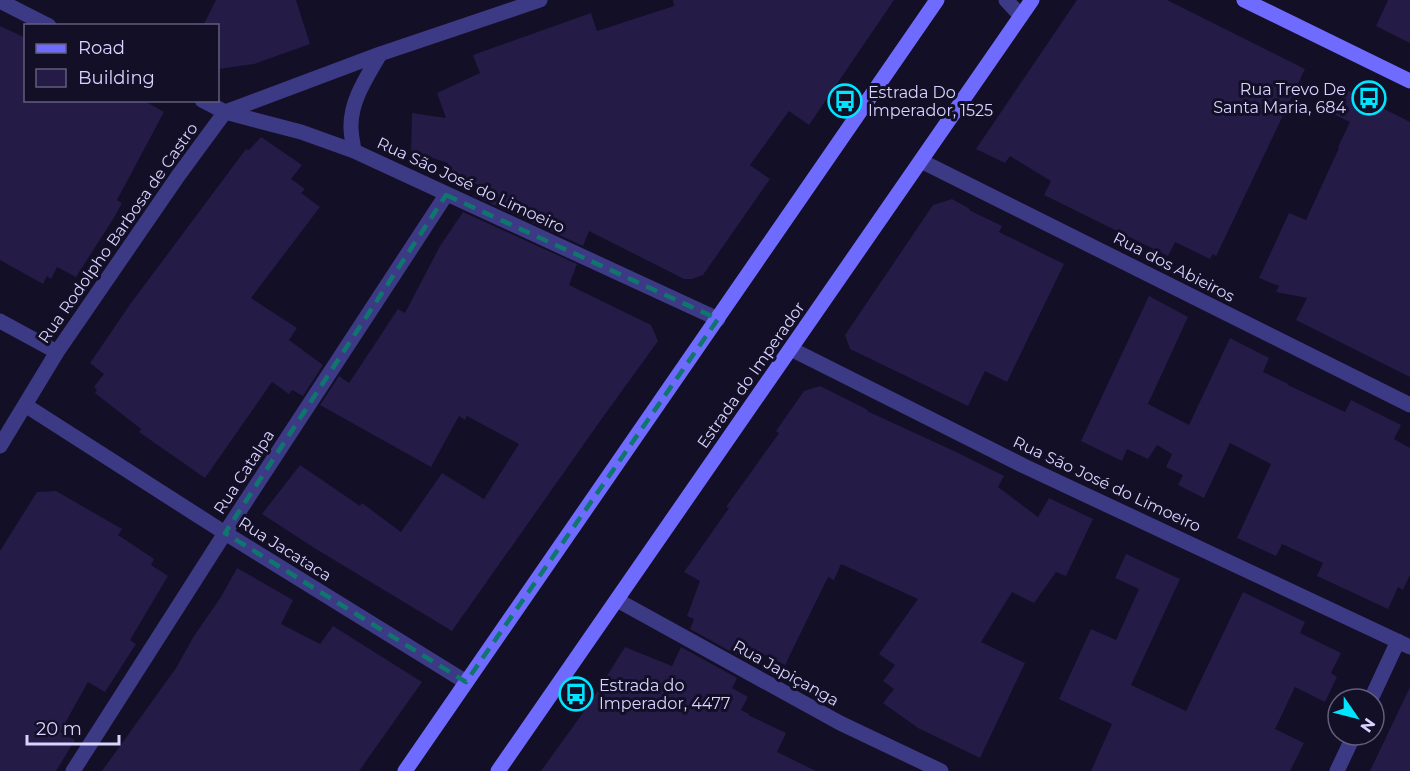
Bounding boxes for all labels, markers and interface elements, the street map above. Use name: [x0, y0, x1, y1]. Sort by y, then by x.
legend: [24, 24, 219, 102]
text: Road: [78, 37, 125, 59]
text: Building: [78, 67, 155, 89]
place label: Rua Trevo De Santa Maria, 684: [1213, 80, 1346, 117]
bus stop icon: Rua Trevo De Santa Maria, 684: [1351, 80, 1387, 116]
bus stop icon: Estrada Do Imperador, 1525: [827, 83, 863, 119]
place label: Estrada Do Imperador, 1525: [868, 83, 993, 120]
street label: Rua Rodolpho Barbosa de Castro: [34, 119, 202, 347]
street label: Rua São José do Limoeiro: [374, 133, 568, 237]
street label: Rua dos Abieiros: [1110, 228, 1238, 306]
street label: Estrada do Imperador: [693, 298, 809, 452]
street label: Rua Catalpa: [210, 426, 278, 518]
street label: Rua São José do Limoeiro: [1010, 432, 1204, 536]
street label: Rua Jacataca: [235, 513, 335, 585]
street label: Rua Japiçanga: [730, 636, 842, 710]
bus stop icon: Estrada do Imperador, 4477: [558, 676, 594, 712]
place label: Estrada do Imperador, 4477: [599, 676, 730, 713]
north arrow: [1326, 687, 1386, 747]
scale bar: [27, 708, 118, 746]
text: N: [1356, 715, 1379, 736]
text: 20 m: [36, 718, 82, 740]

